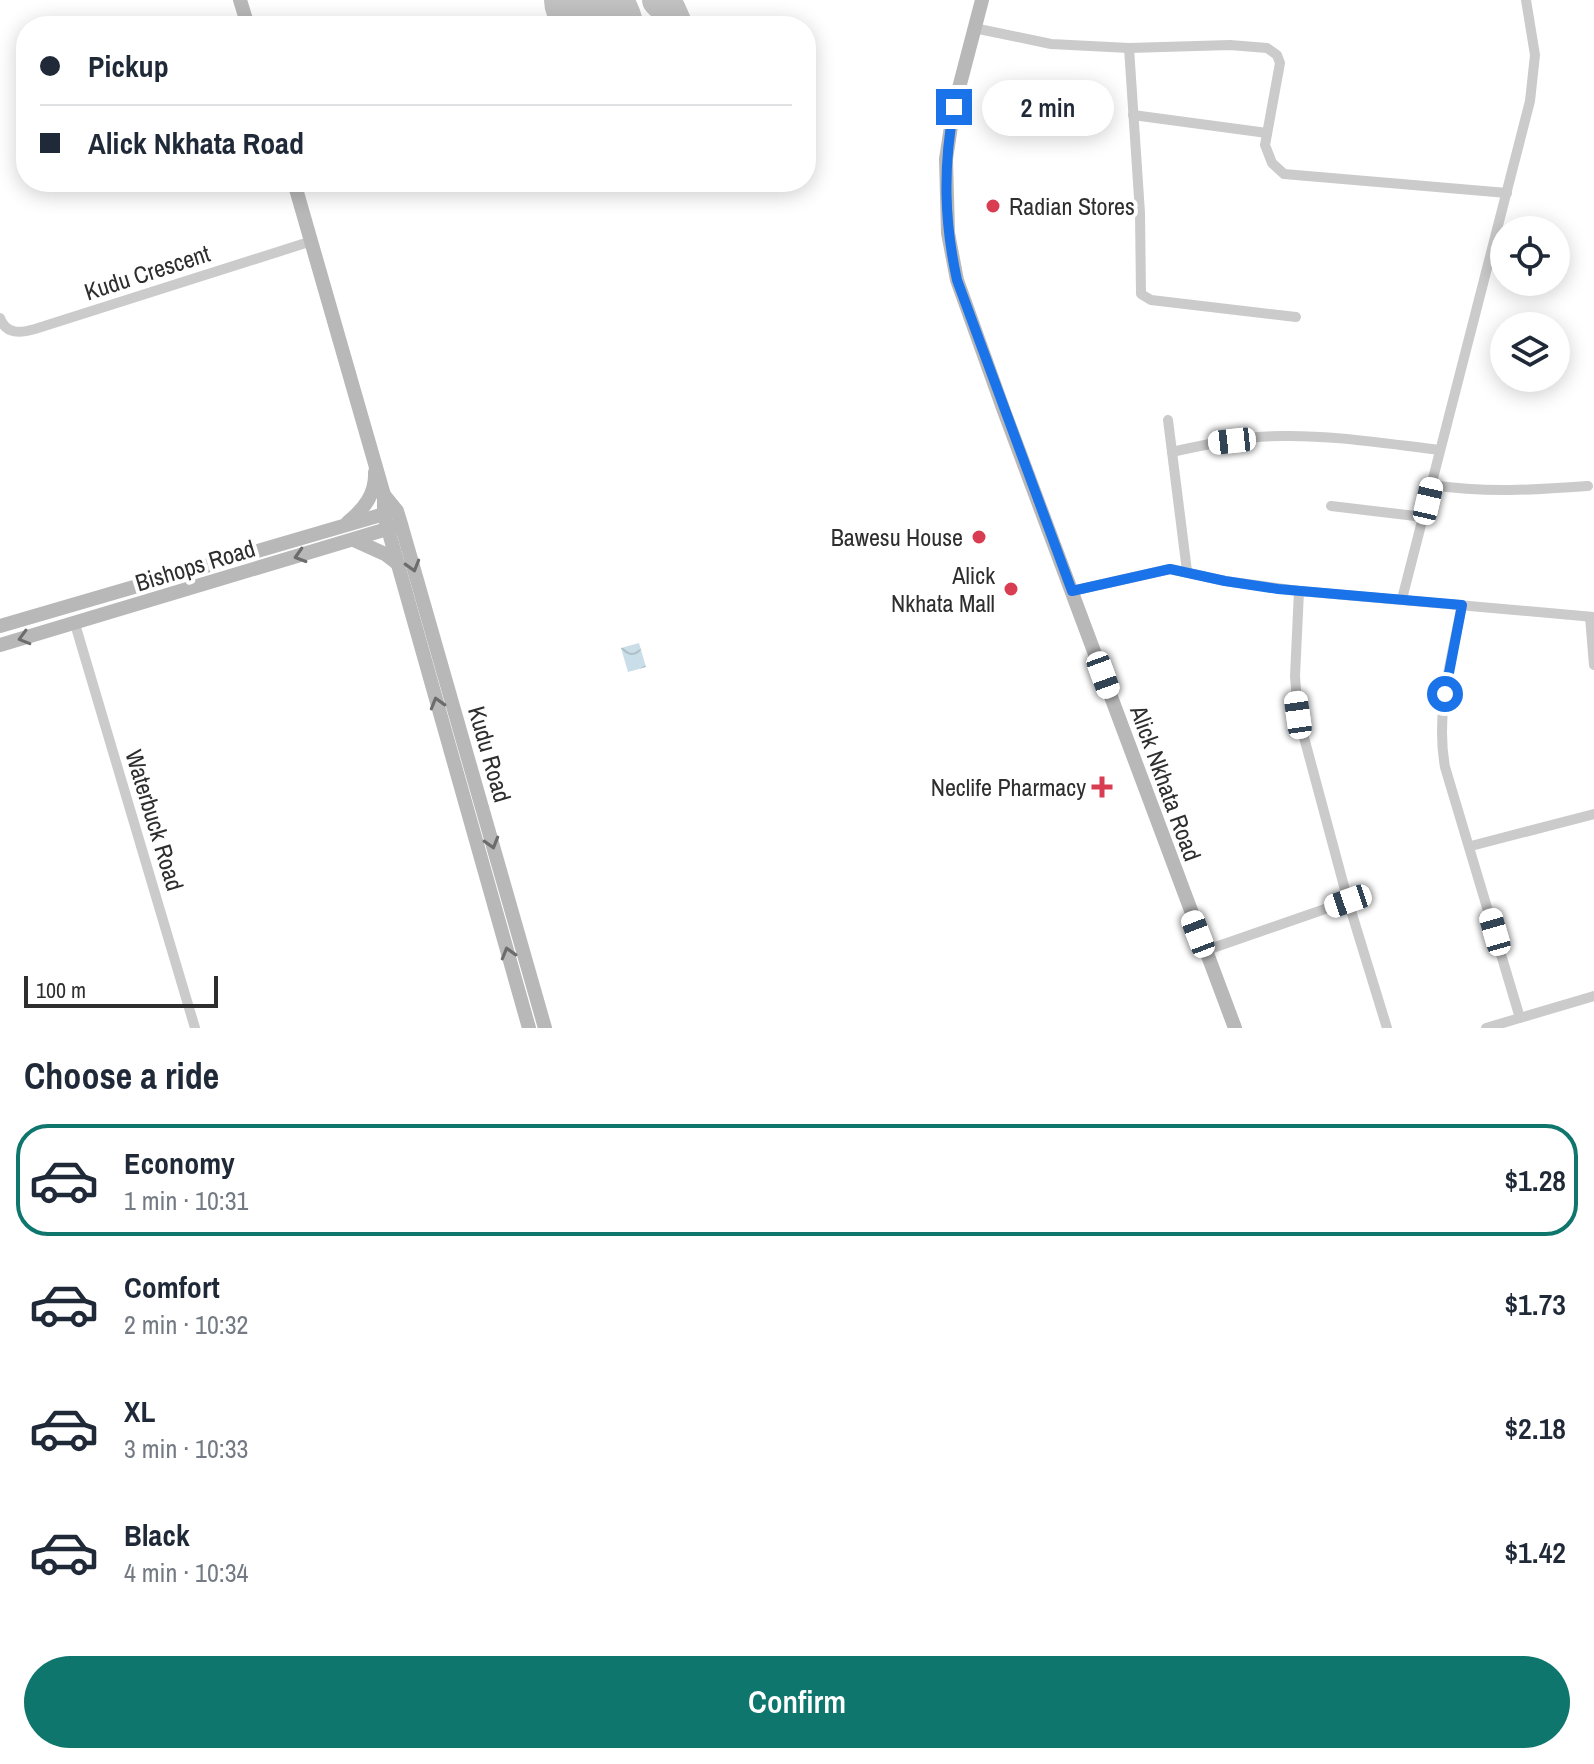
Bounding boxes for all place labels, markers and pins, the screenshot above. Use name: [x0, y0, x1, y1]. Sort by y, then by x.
place label: Radian Stores: [1009, 190, 1135, 222]
marker: Radian Stores: [984, 197, 1002, 215]
place label: Bawesu House: [831, 521, 963, 553]
marker: Bawesu House: [970, 528, 988, 546]
place label: Alick Nkhata Mall: [891, 559, 995, 619]
marker: Alick Nkhata Mall: [1002, 580, 1020, 598]
place label: Neclife Pharmacy: [931, 771, 1086, 803]
marker: Neclife Pharmacy: [1093, 778, 1111, 796]

